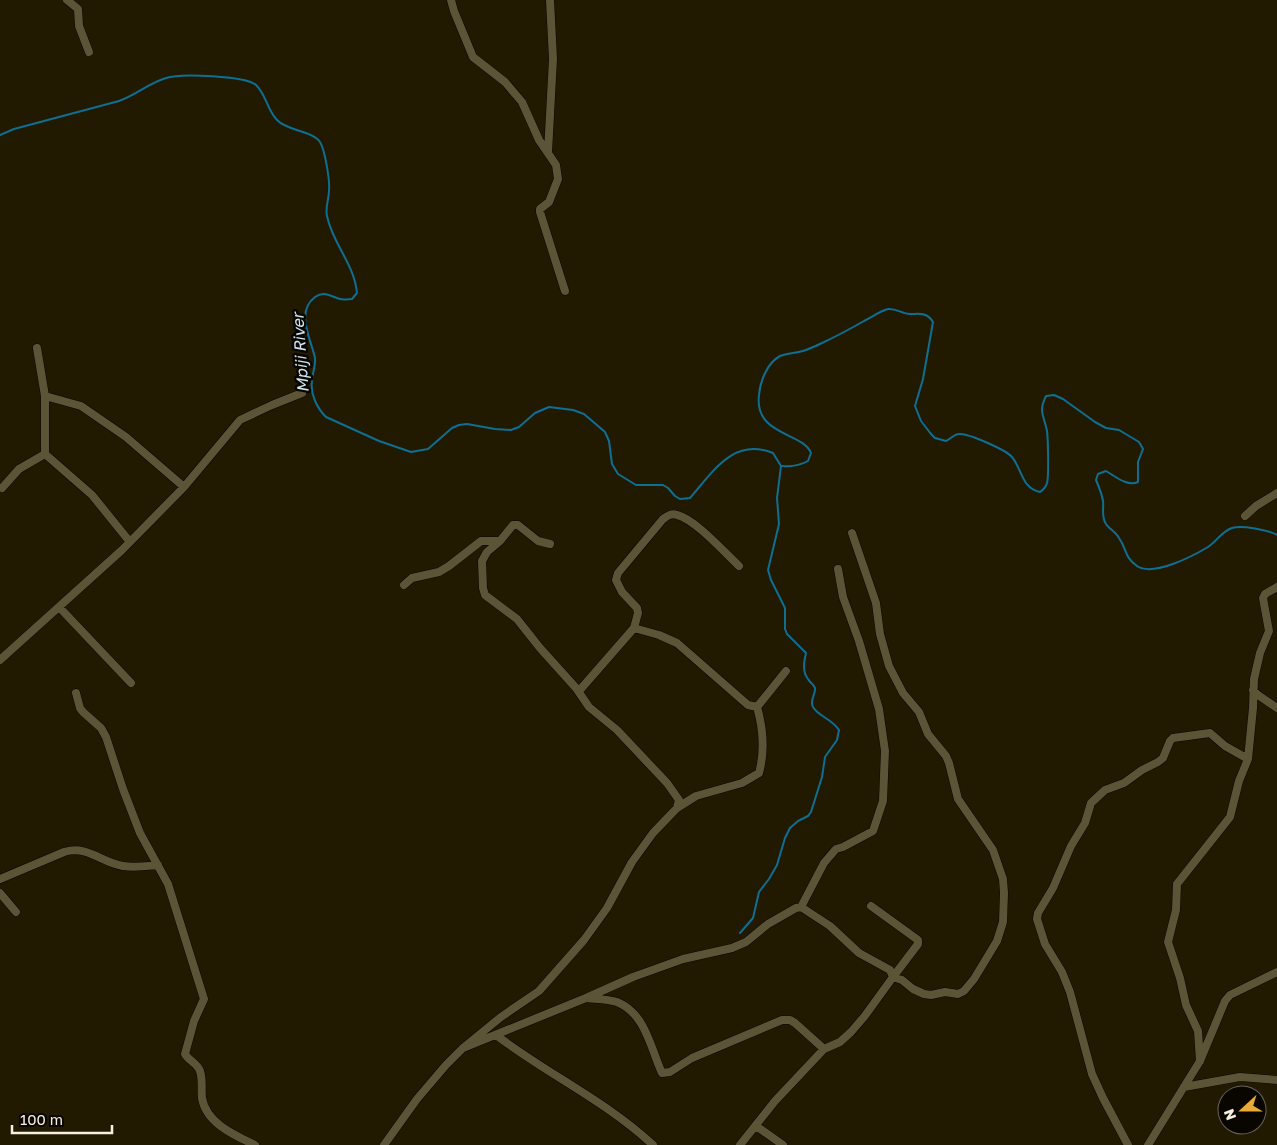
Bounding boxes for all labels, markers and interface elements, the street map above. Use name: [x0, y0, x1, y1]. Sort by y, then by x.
water label: Mpiji River: [287, 310, 313, 393]
north arrow: [1217, 1085, 1267, 1135]
scale bar: [12, 1102, 112, 1134]
text: N: [1220, 1107, 1239, 1123]
text: 100 m: [20, 1110, 63, 1128]

